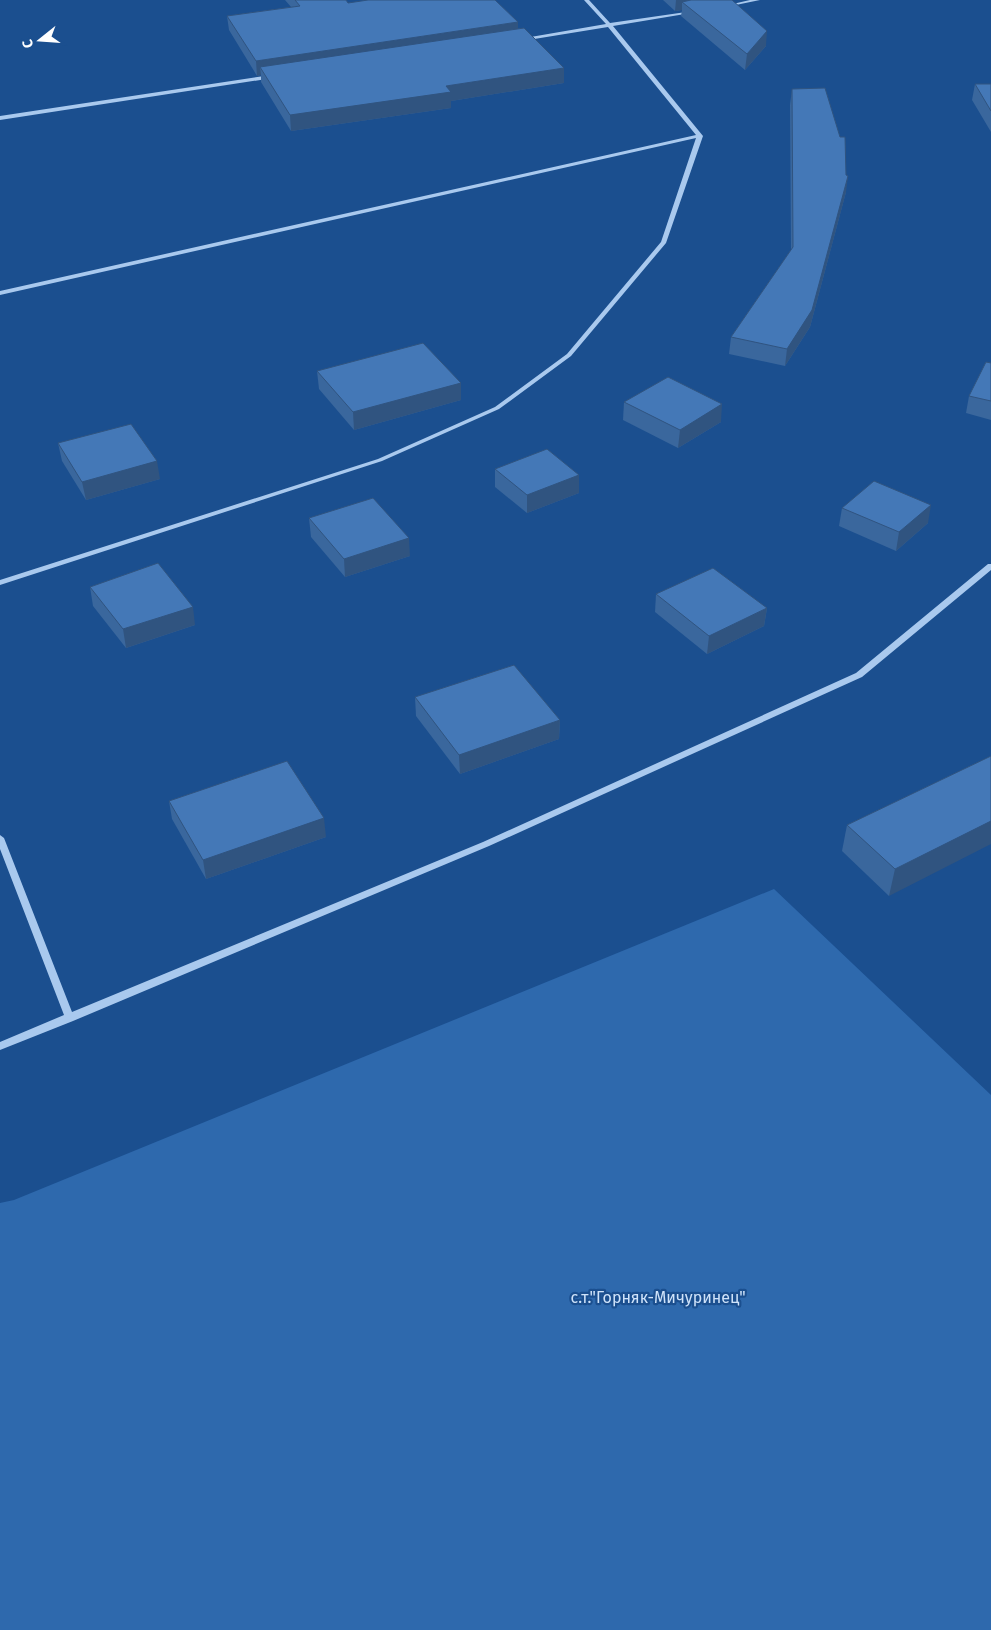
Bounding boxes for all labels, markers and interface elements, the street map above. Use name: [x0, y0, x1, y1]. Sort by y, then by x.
north arrow: [15, 15, 65, 65]
text: С: [19, 37, 37, 50]
park label: с.т."Горняк-Мичуринец": [570, 1288, 746, 1307]

